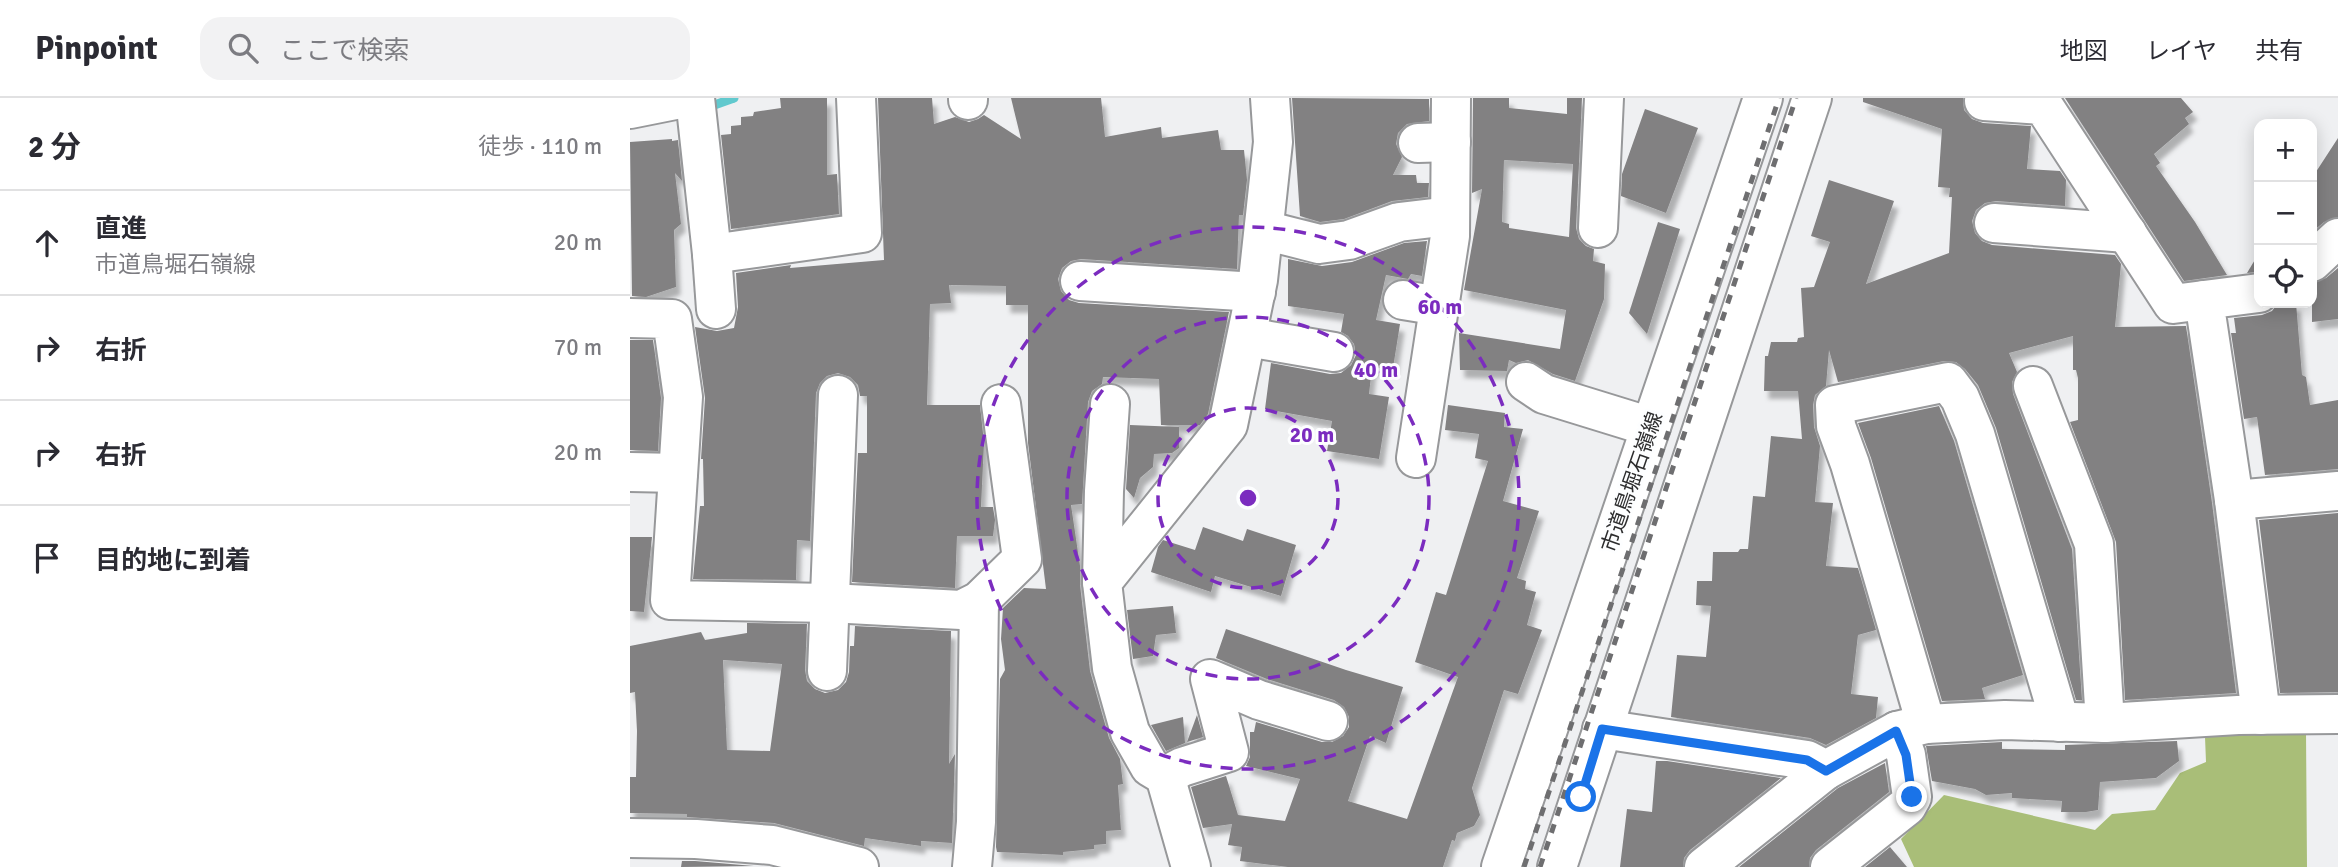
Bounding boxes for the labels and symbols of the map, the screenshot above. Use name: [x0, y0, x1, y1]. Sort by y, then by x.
text: 60 m: [1418, 294, 1462, 320]
text: 40 m: [1354, 357, 1398, 383]
street label: 市道鳥堀石嶺線: [1596, 408, 1668, 556]
text: 20 m: [1290, 422, 1334, 448]
centre of rings: [1236, 486, 1260, 510]
route start: [1565, 781, 1596, 812]
route end: [1896, 781, 1927, 812]

